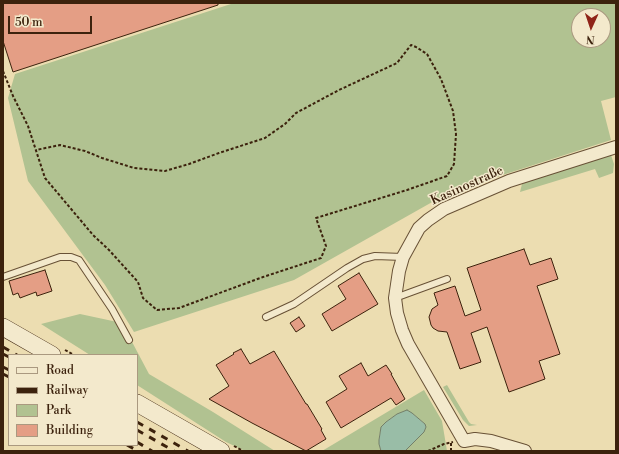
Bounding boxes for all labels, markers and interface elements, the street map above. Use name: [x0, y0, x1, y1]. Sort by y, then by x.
scale bar: [10, 8, 94, 34]
north arrow: [571, 8, 611, 48]
text: 50 m: [15, 15, 43, 30]
text: N: [586, 32, 595, 46]
street label: Kasinostraße: [428, 163, 506, 209]
legend: [8, 354, 138, 446]
text: Road: [46, 363, 74, 378]
text: Railway: [46, 383, 88, 398]
text: Park: [46, 403, 71, 418]
text: Building: [46, 423, 93, 438]

